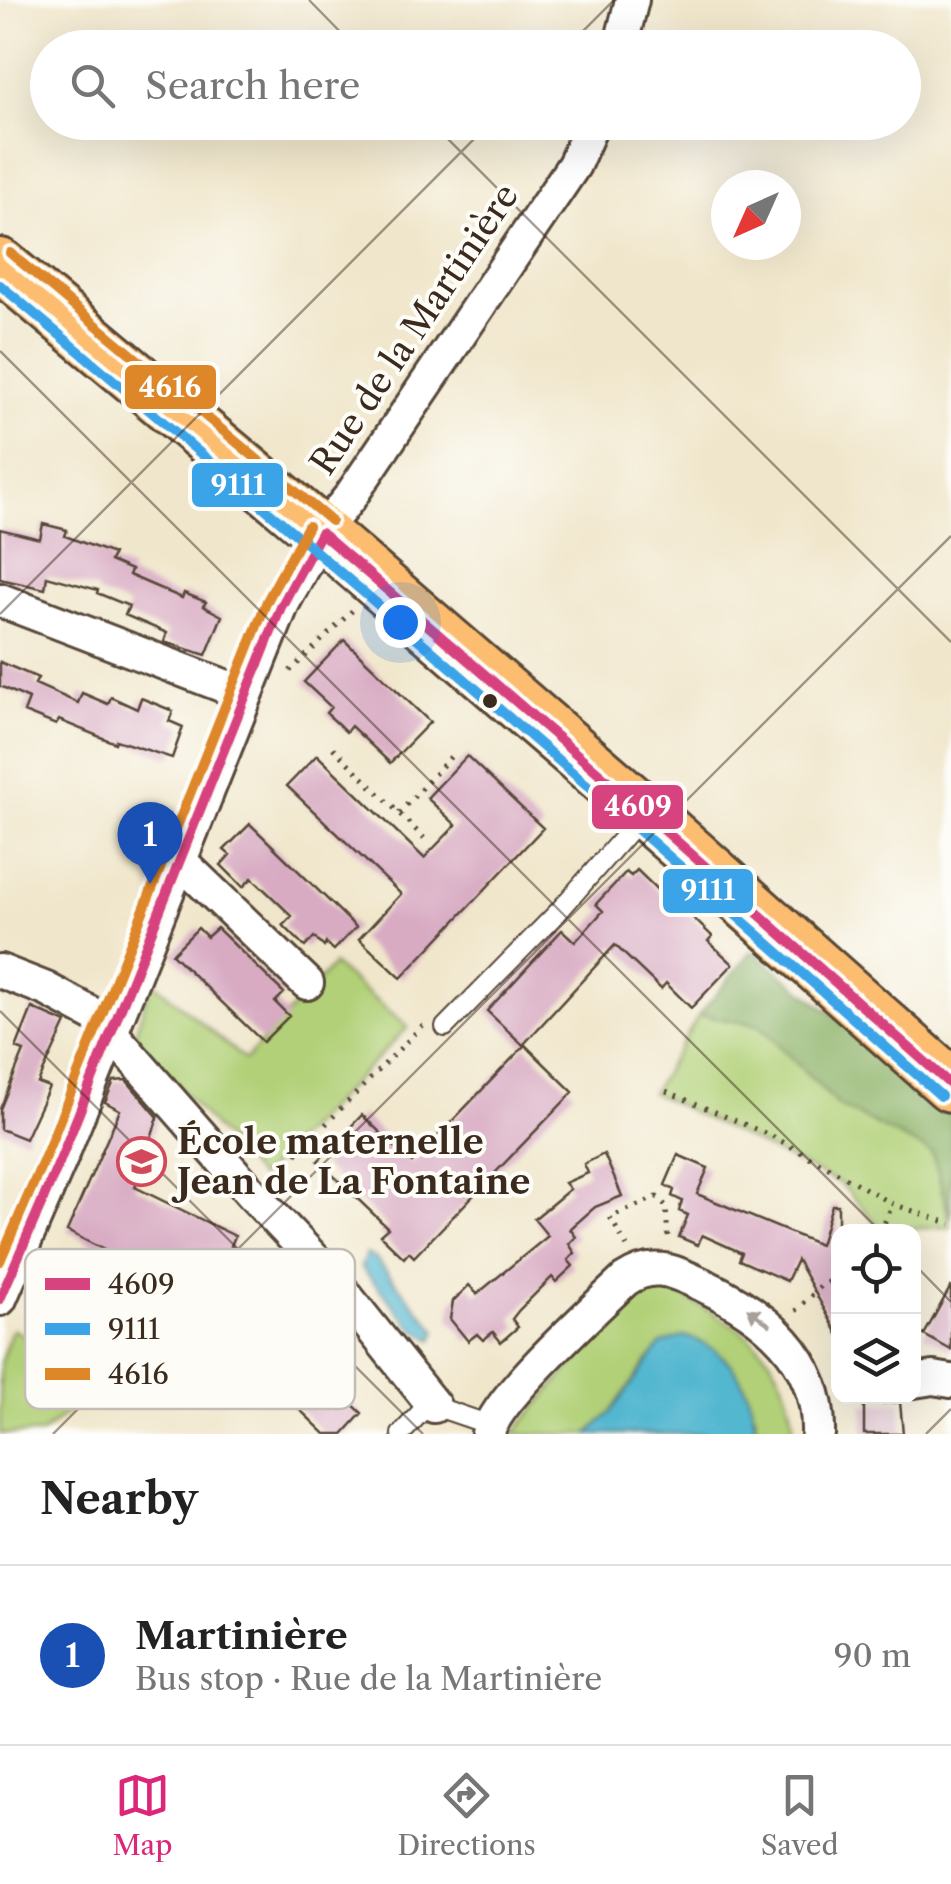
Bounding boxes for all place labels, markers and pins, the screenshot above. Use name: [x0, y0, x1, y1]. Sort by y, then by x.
unlabelled marker: [480, 691, 500, 711]
pin: 1: [118, 802, 182, 884]
place label: École maternelle Jean de La Fontaine: [171, 1120, 530, 1203]
school or university icon: École maternelle Jean de La Fontaine: [116, 1135, 168, 1187]

